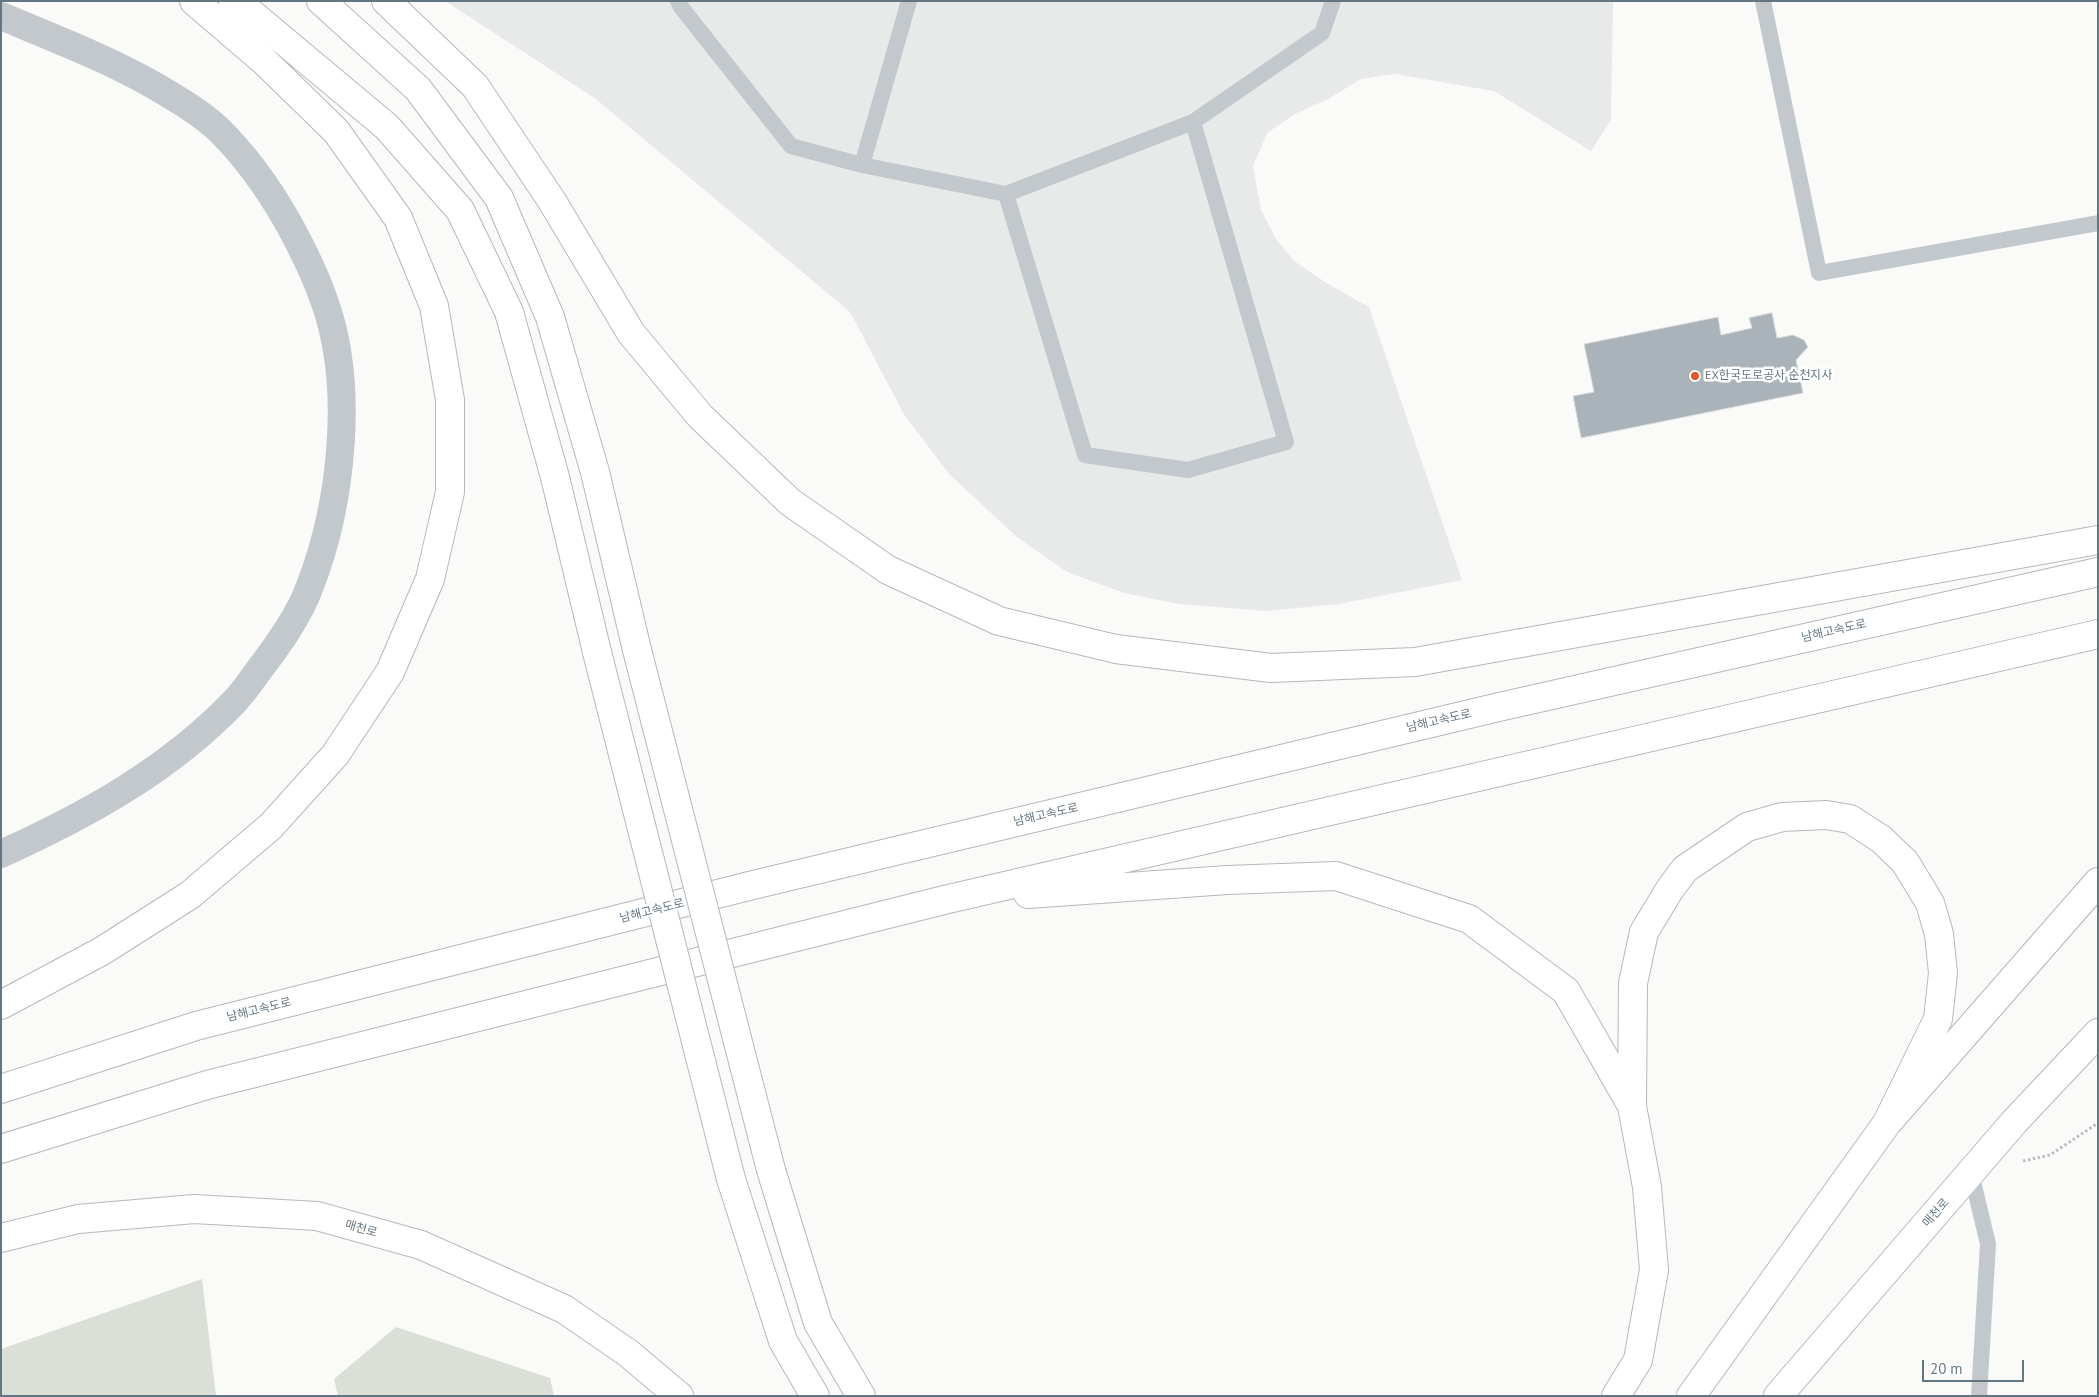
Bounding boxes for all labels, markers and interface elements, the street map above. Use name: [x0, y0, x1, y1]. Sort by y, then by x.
place label: EX한국도로공사 순천지사: [1705, 369, 1832, 383]
marker: EX한국도로공사 순천지사: [1689, 370, 1701, 382]
street label: 남해고속도로: [1800, 617, 1868, 645]
street label: 남해고속도로: [1405, 707, 1473, 735]
street label: 남해고속도로: [1012, 801, 1080, 829]
street label: 남해고속도로: [618, 896, 686, 926]
street label: 남해고속도로: [225, 995, 293, 1025]
street label: 매천로: [1920, 1196, 1952, 1230]
street label: 매천로: [343, 1218, 379, 1240]
scale bar: [1924, 1350, 2026, 1382]
text: 20 m: [1930, 1359, 1963, 1378]

